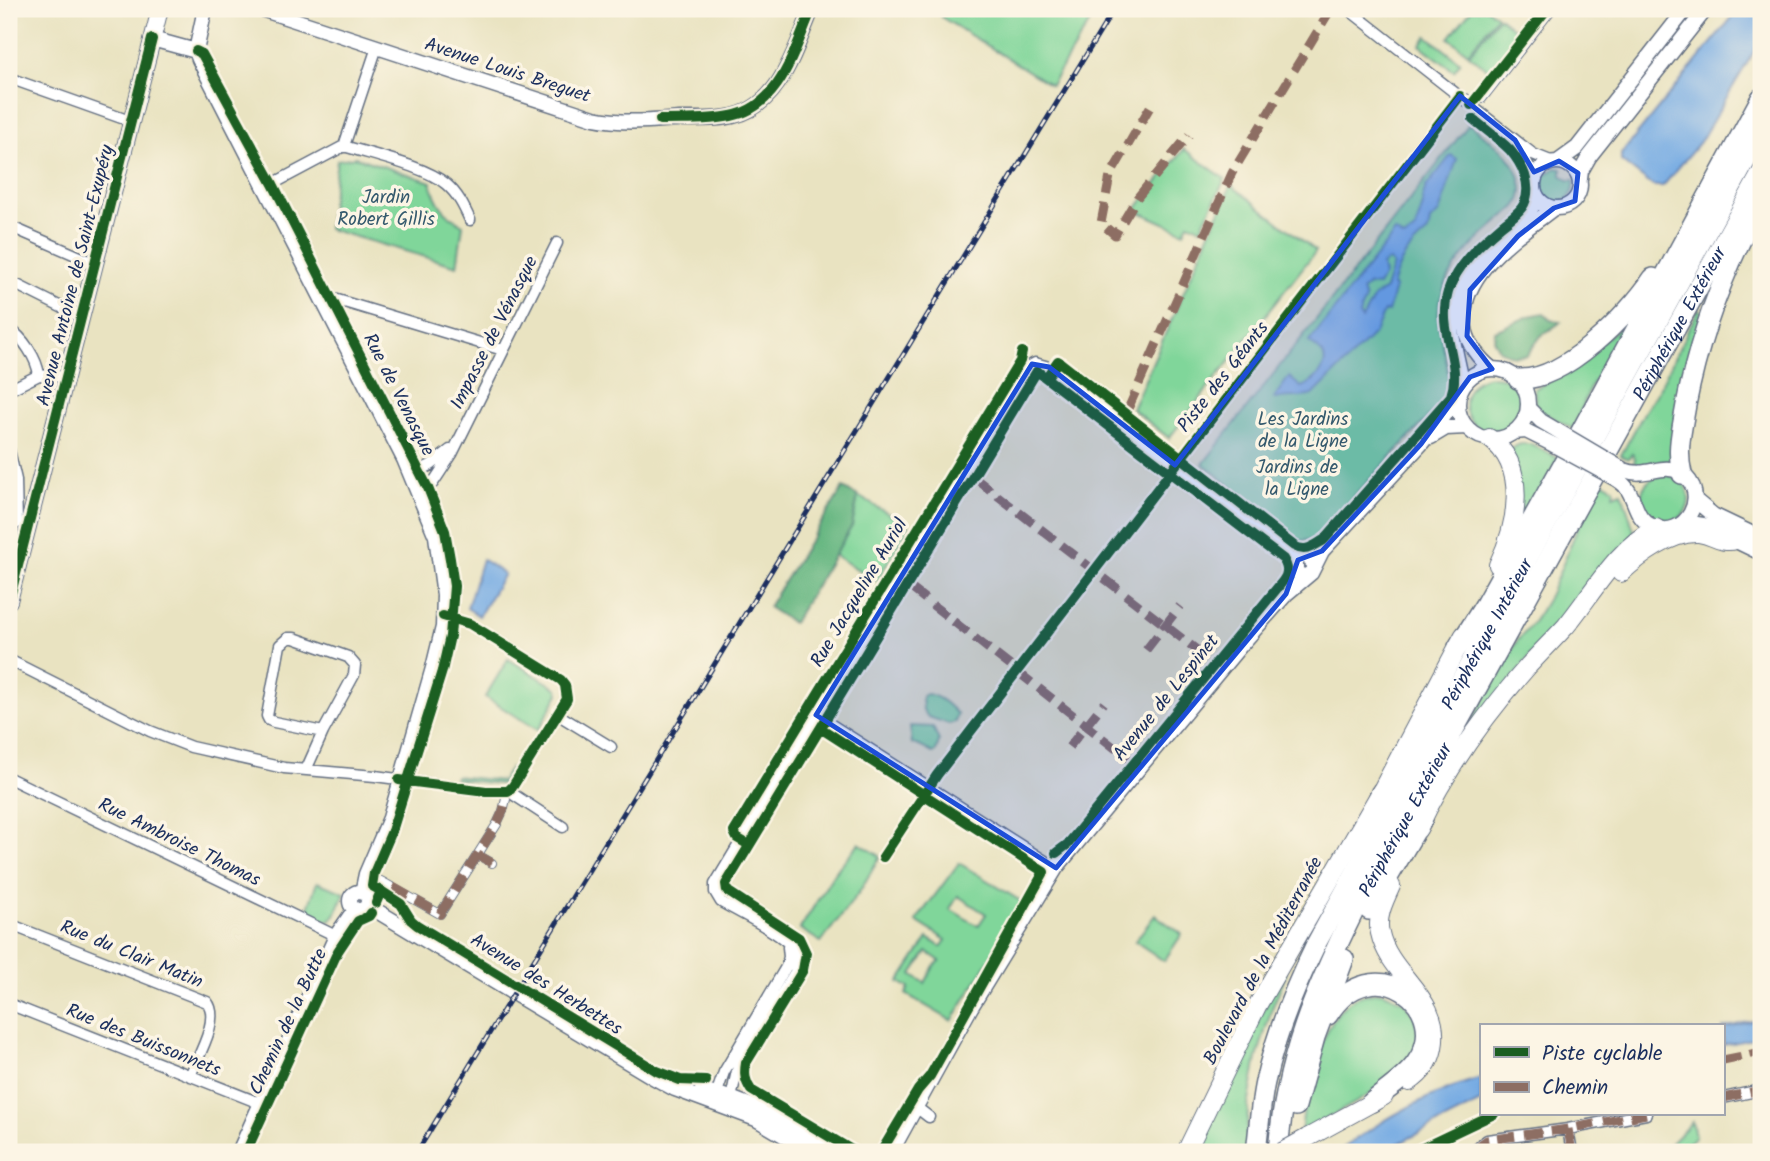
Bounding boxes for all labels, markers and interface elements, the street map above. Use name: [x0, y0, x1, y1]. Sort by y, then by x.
street label: Avenue Louis Breguet: [421, 30, 595, 112]
street label: Avenue Antoine de Saint-Exupéry: [29, 141, 123, 409]
park label: Jardin Robert Gillis: [337, 183, 435, 235]
street label: Périphérique Extérieur: [1626, 240, 1736, 407]
street label: Impasse de Vénasque: [443, 250, 547, 415]
street label: Piste des Géants: [1170, 315, 1277, 440]
street label: Rue de Venasque: [354, 328, 442, 462]
park label: Les Jardins de la Ligne: [1258, 405, 1348, 457]
park label: Jardins de la Ligne: [1256, 453, 1338, 505]
street label: Rue Jacqueline Auriol: [803, 512, 916, 673]
street label: Périphérique Intérieur: [1434, 552, 1543, 716]
street label: Avenue de Lespinet: [1106, 628, 1228, 768]
street label: Périphérique Extérieur: [1352, 736, 1462, 903]
street label: Rue Ambroise Thomas: [93, 790, 266, 895]
street label: Boulevard de la Méditerranée: [1196, 851, 1332, 1070]
street label: Rue du Clair Matin: [55, 912, 207, 997]
street label: Avenue des Herbettes: [464, 926, 628, 1044]
street label: Chemin de la Butte: [242, 943, 336, 1100]
street label: Rue des Buissonnets: [61, 996, 225, 1086]
legend: [1480, 1024, 1724, 1116]
text: Piste cyclable: [1542, 1038, 1663, 1071]
text: Chemin: [1542, 1072, 1608, 1105]

